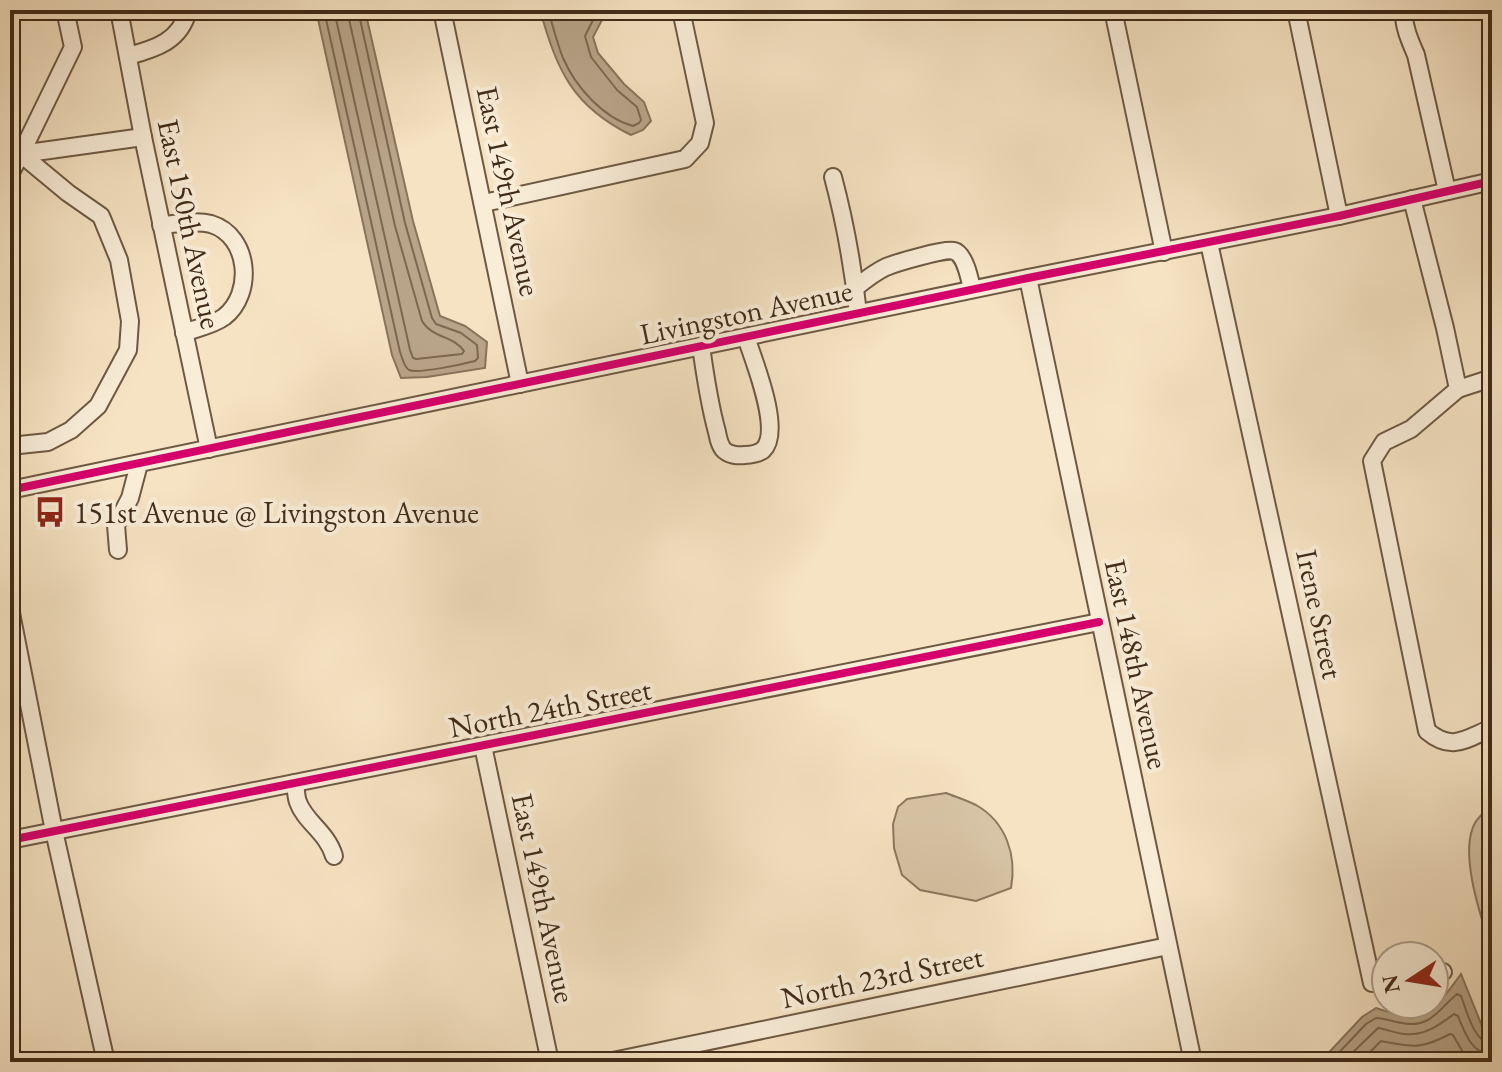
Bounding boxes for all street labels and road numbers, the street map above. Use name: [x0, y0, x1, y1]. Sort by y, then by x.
street label: East 149th Avenue: [468, 83, 550, 299]
street label: East 150th Avenue: [149, 116, 231, 332]
street label: Livingston Avenue: [636, 270, 856, 354]
street label: Irene Street: [1287, 546, 1353, 683]
street label: East 148th Avenue: [1096, 556, 1178, 772]
street label: North 24th Street: [446, 669, 655, 747]
street label: East 149th Avenue: [503, 790, 585, 1006]
street label: North 23rd Street: [777, 936, 987, 1017]

